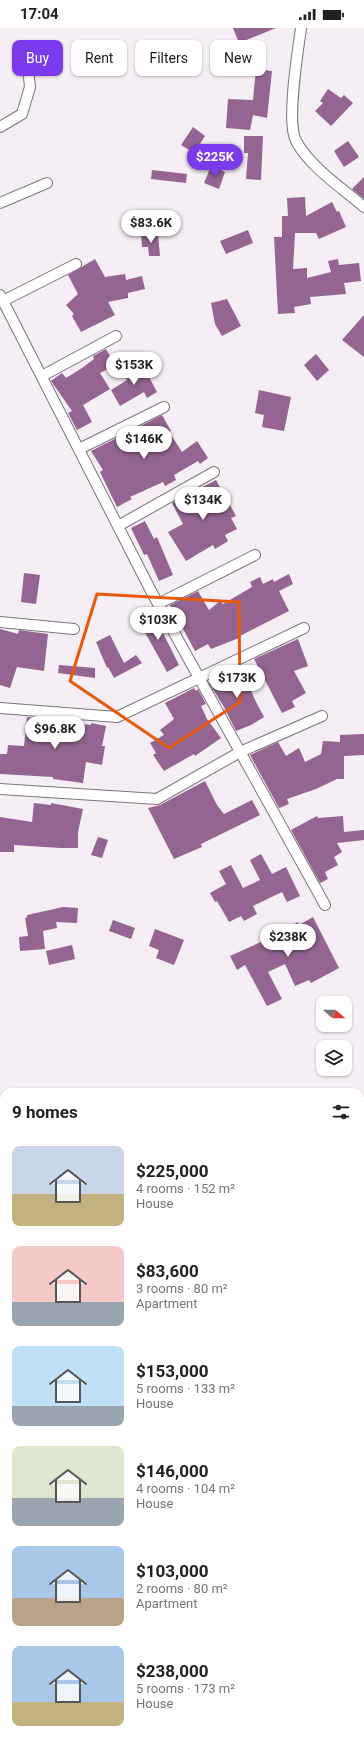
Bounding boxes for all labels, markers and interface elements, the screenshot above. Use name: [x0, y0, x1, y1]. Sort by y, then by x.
text: 17:04: [20, 5, 59, 23]
chip: Buy: [12, 40, 63, 76]
chip: Rent: [71, 40, 127, 76]
chip: Filters: [135, 40, 202, 76]
chip: New: [210, 40, 266, 76]
pin: $225K: [187, 144, 243, 178]
text: $225K: [196, 149, 234, 164]
pin: $83.6K: [118, 210, 184, 244]
text: $83.6K: [130, 215, 172, 230]
pin: $153K: [106, 352, 162, 386]
text: $153K: [115, 357, 153, 372]
pin: $146K: [116, 426, 172, 460]
text: $146K: [125, 431, 163, 446]
pin: $134K: [175, 487, 231, 521]
text: $134K: [184, 492, 222, 507]
pin: $103K: [130, 607, 186, 641]
text: $103K: [139, 612, 177, 627]
pin: $173K: [209, 665, 265, 699]
text: $173K: [218, 670, 256, 685]
pin: $96.8K: [22, 716, 88, 750]
text: $96.8K: [34, 721, 76, 736]
pin: $238K: [260, 924, 316, 958]
text: $238K: [269, 929, 307, 944]
north arrow: [316, 996, 352, 1032]
map controls: [316, 996, 352, 1076]
button: layers: [316, 1040, 352, 1076]
icon: filters: [330, 1101, 352, 1123]
text: 9 homes: [12, 1102, 78, 1122]
text: $225,000: [136, 1161, 208, 1181]
icon: home: [44, 1162, 92, 1210]
text: 4 rooms · 152 m²: [136, 1181, 235, 1196]
text: House: [136, 1196, 173, 1211]
text: $83,600: [136, 1261, 199, 1281]
icon: home: [44, 1262, 92, 1310]
text: 3 rooms · 80 m²: [136, 1281, 228, 1296]
text: Apartment: [136, 1296, 198, 1311]
text: $153,000: [136, 1361, 208, 1381]
icon: home: [44, 1362, 92, 1410]
text: 5 rooms · 133 m²: [136, 1381, 235, 1396]
text: House: [136, 1396, 173, 1411]
text: $146,000: [136, 1461, 208, 1481]
icon: home: [44, 1462, 92, 1510]
text: 4 rooms · 104 m²: [136, 1481, 235, 1496]
text: House: [136, 1496, 173, 1511]
text: $103,000: [136, 1561, 208, 1581]
icon: home: [44, 1562, 92, 1610]
text: 2 rooms · 80 m²: [136, 1581, 228, 1596]
text: Apartment: [136, 1596, 198, 1611]
text: $238,000: [136, 1661, 208, 1681]
icon: home: [44, 1662, 92, 1710]
text: 5 rooms · 173 m²: [136, 1681, 235, 1696]
text: House: [136, 1696, 173, 1711]

